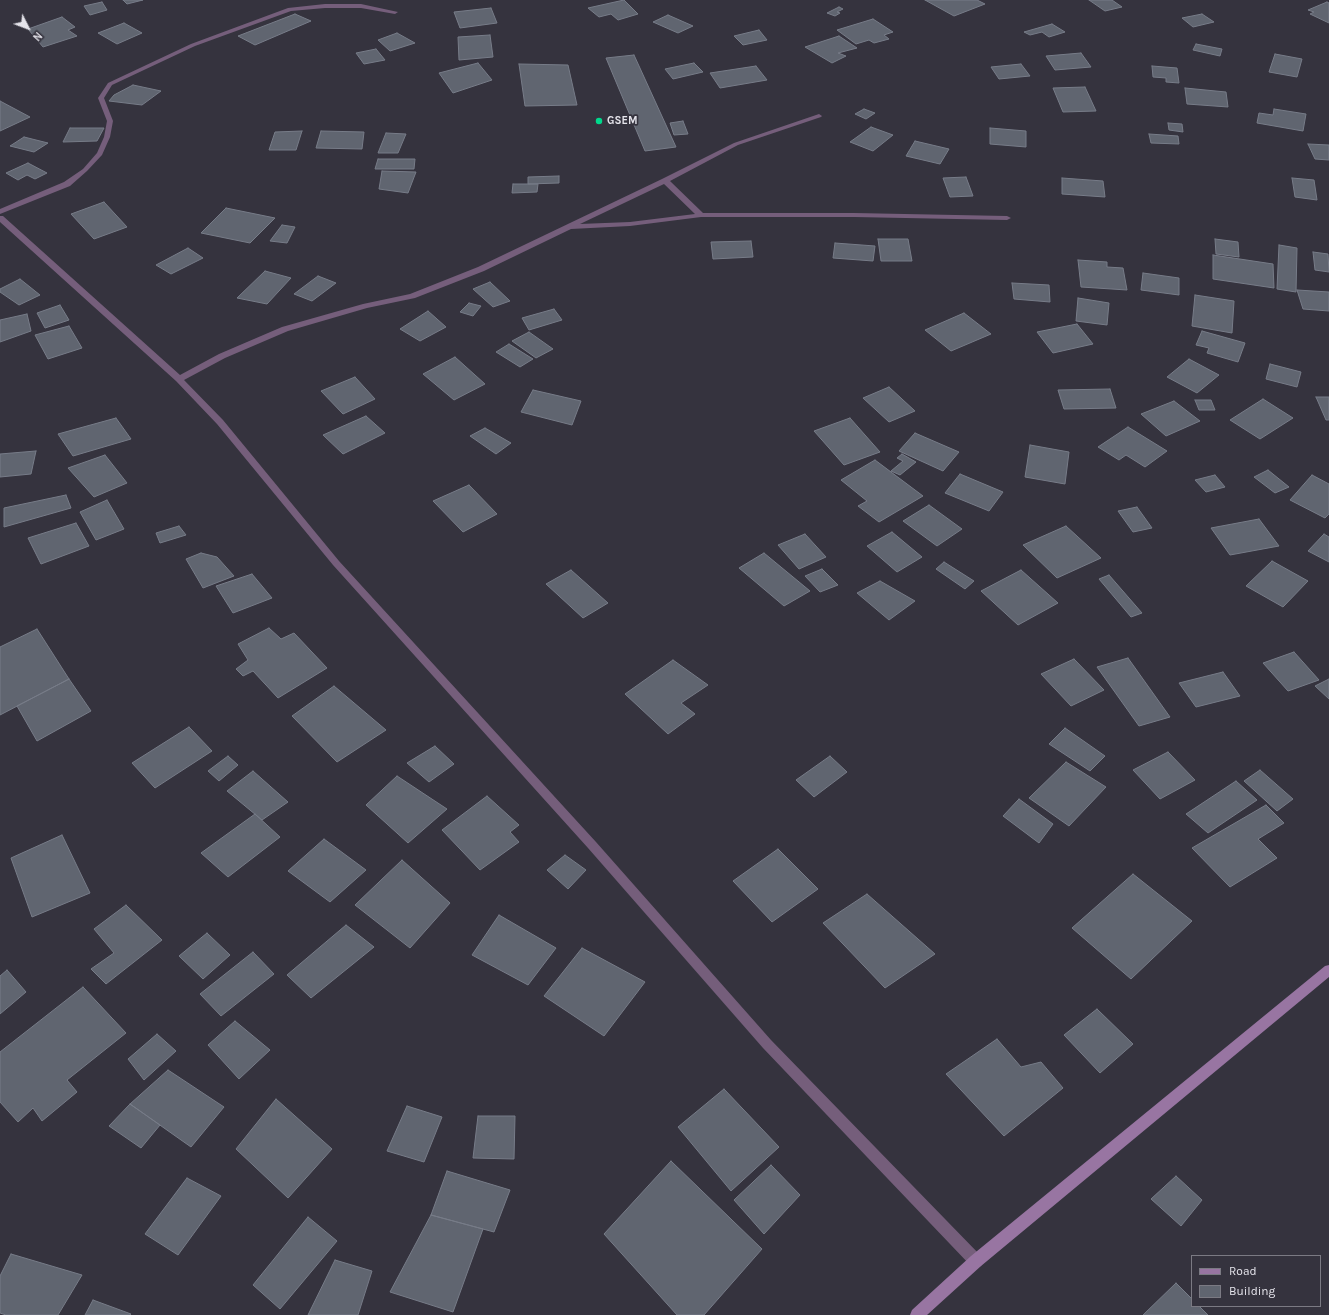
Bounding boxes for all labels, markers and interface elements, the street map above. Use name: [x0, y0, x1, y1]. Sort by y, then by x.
north arrow: [8, 8, 48, 48]
text: N: [30, 29, 45, 44]
place label: GSEM: [607, 114, 638, 128]
marker: GSEM: [594, 116, 604, 126]
legend: [1191, 1255, 1321, 1307]
text: Road: [1229, 1264, 1257, 1278]
text: Building: [1229, 1284, 1275, 1298]

